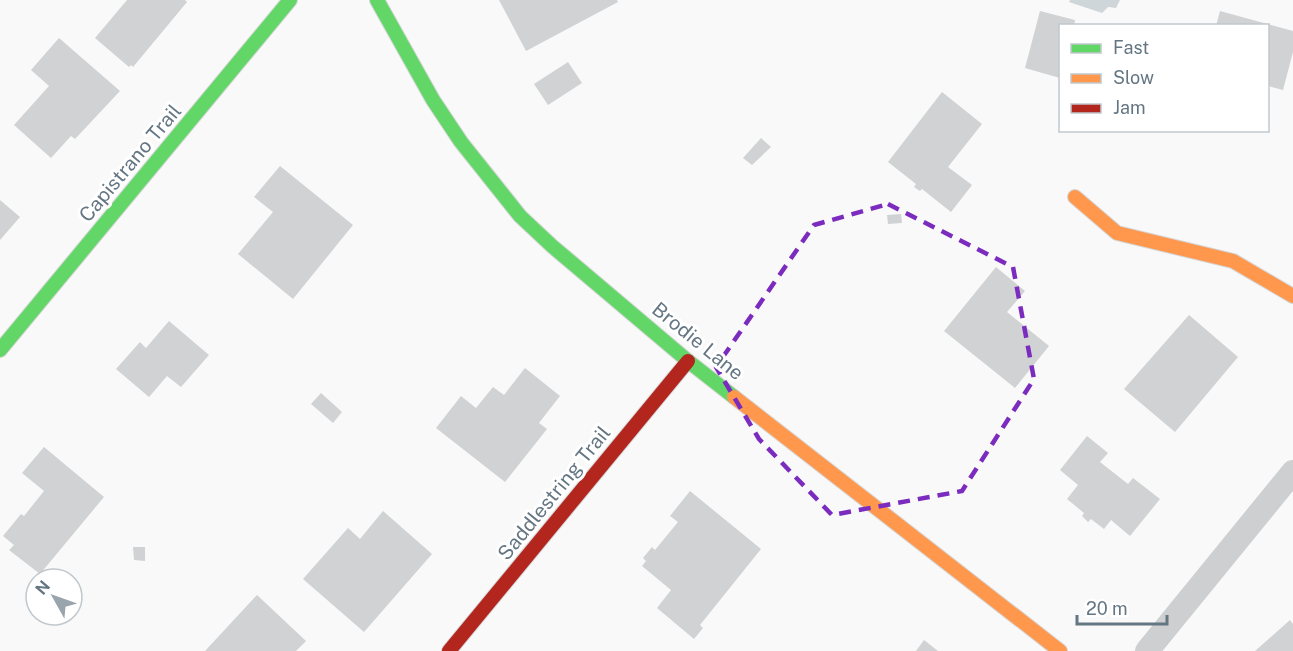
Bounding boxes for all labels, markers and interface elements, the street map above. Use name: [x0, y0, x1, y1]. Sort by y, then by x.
legend: [1059, 24, 1269, 132]
text: Fast: [1113, 37, 1149, 58]
text: Slow: [1113, 67, 1154, 88]
text: Jam: [1113, 97, 1146, 118]
street label: Capistrano Trail: [74, 99, 186, 227]
street label: Brodie Lane: [647, 297, 749, 385]
street label: Saddlestring Trail: [493, 421, 615, 565]
north arrow: [24, 567, 84, 627]
text: N: [32, 577, 54, 599]
scale bar: [1077, 588, 1167, 626]
text: 20 m: [1086, 598, 1128, 619]

